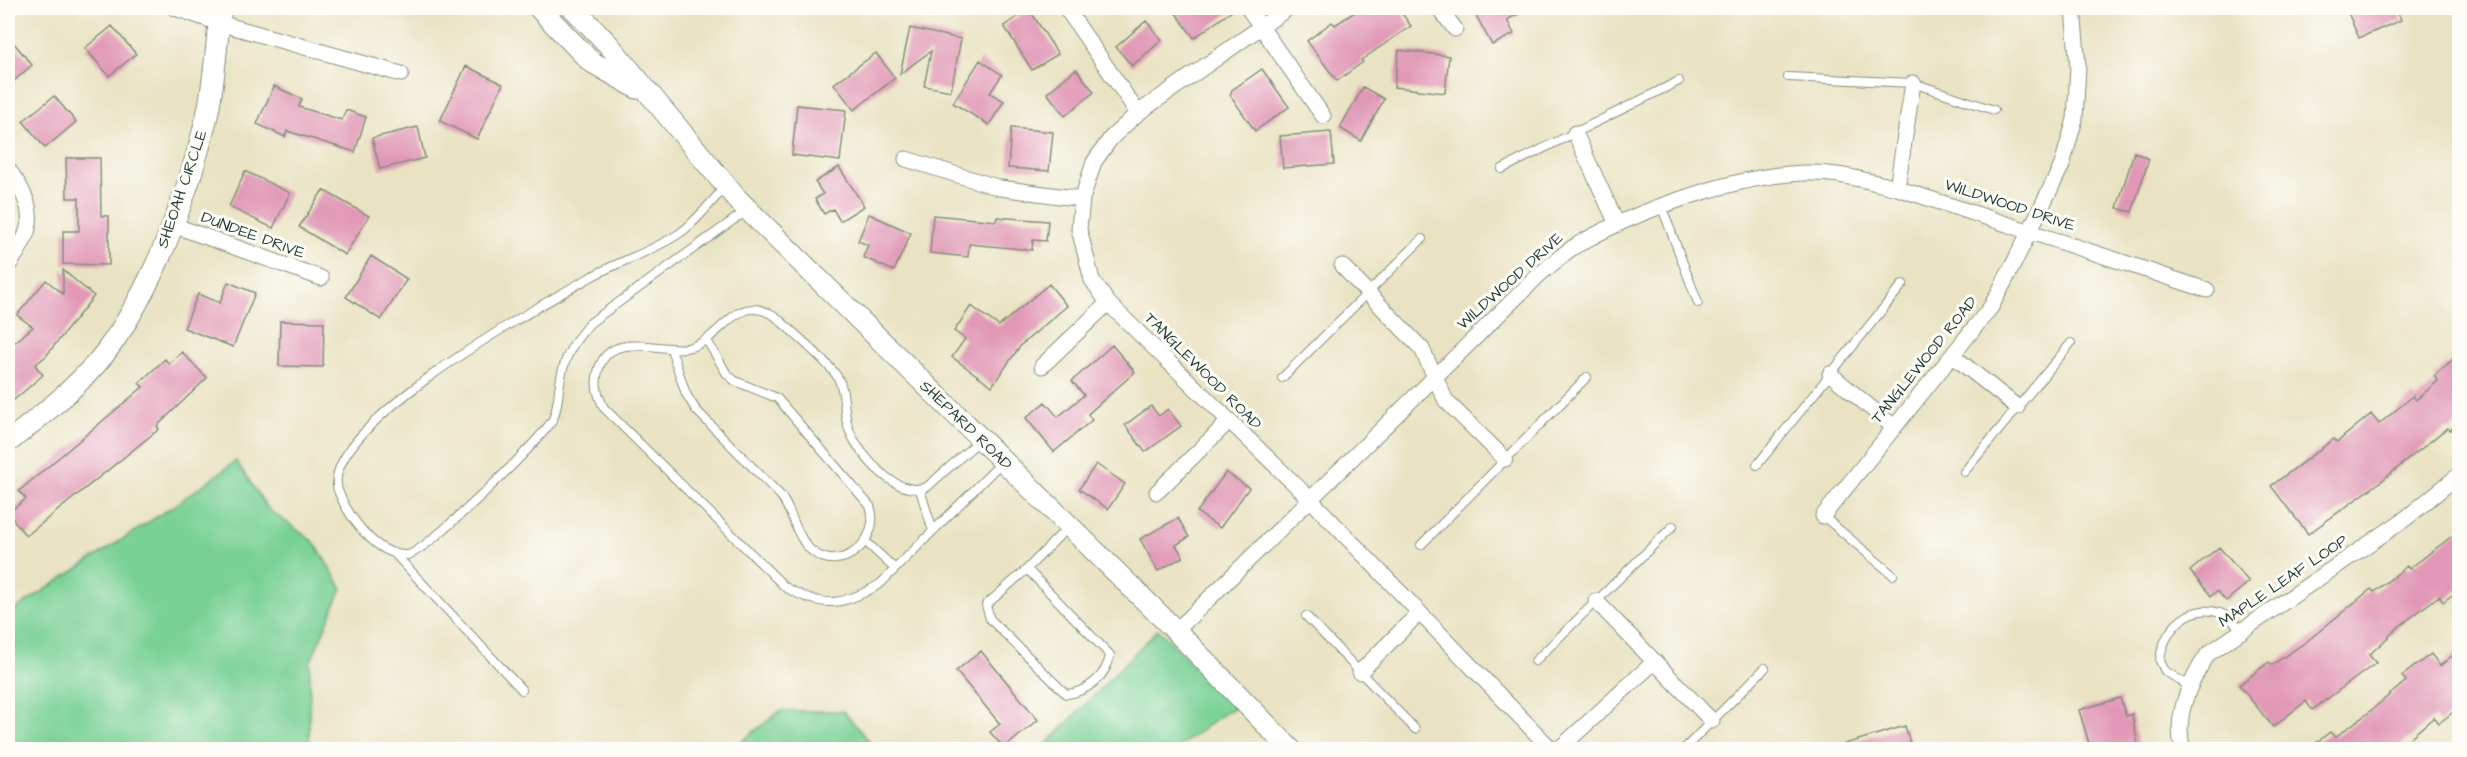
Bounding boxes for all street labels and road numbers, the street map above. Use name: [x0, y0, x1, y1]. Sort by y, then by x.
street label: SHEOAH CIRCLE: [151, 127, 213, 251]
street label: WILDWOOD DRIVE: [1942, 174, 2079, 237]
street label: DUNDEE DRIVE: [198, 206, 308, 264]
street label: WILDWOOD DRIVE: [1452, 227, 1568, 335]
street label: TANGLEWOOD ROAD: [1866, 292, 1982, 428]
street label: TANGLEWOOD ROAD: [1139, 307, 1267, 435]
street label: SHEPARD ROAD: [915, 375, 1017, 475]
street label: MAPLE LEAF LOOP: [2214, 529, 2352, 633]

